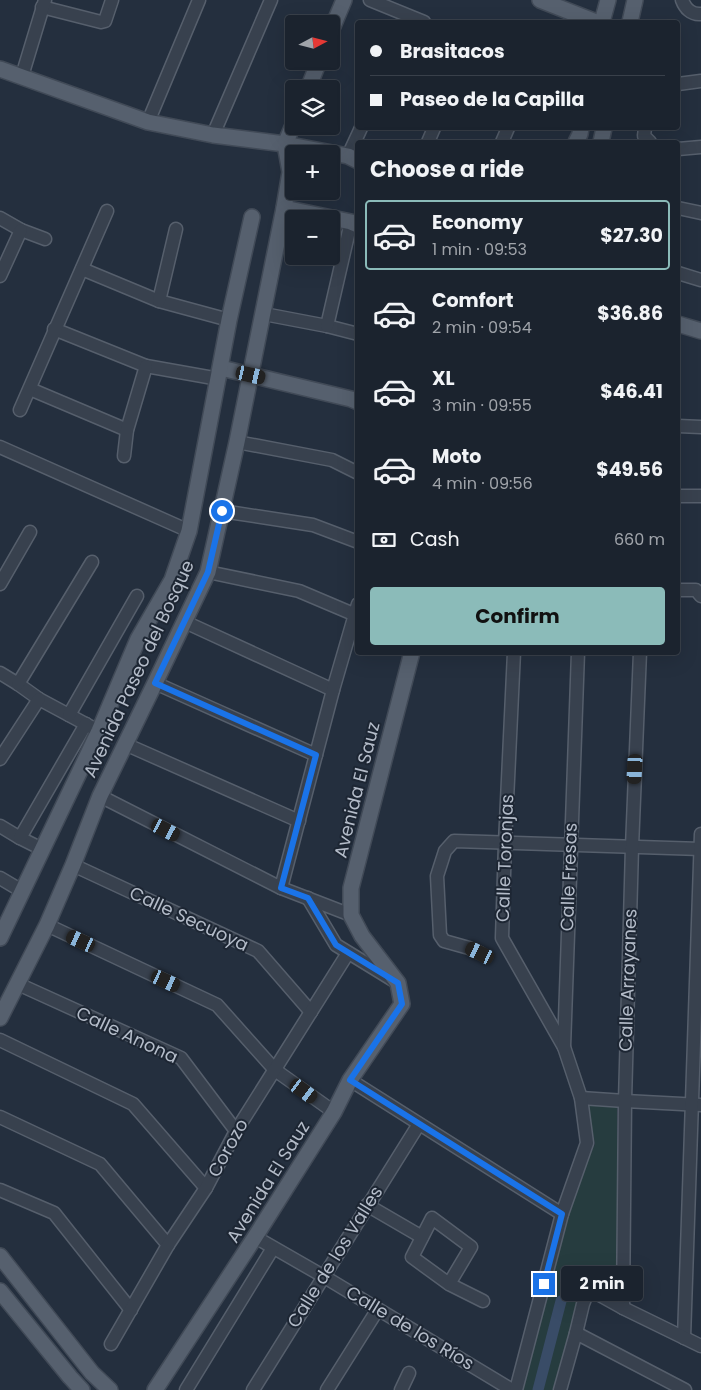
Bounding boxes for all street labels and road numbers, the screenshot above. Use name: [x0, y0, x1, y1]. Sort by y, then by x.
street label: Avenida Paseo del Bosque: [77, 556, 200, 782]
street label: Avenida El Sauz: [328, 719, 386, 861]
street label: Calle Toronjas: [490, 794, 519, 922]
street label: Calle Fresas: [554, 822, 583, 932]
street label: Calle Secuoya: [126, 880, 253, 957]
street label: Calle Arrayanes: [613, 908, 642, 1052]
street label: Calle Anona: [72, 1000, 182, 1069]
street label: Corozo: [201, 1114, 254, 1182]
street label: Avenida El Sauz: [220, 1116, 315, 1247]
street label: Calle de los Valles: [281, 1181, 388, 1332]
street label: Calle de los Ríos: [341, 1279, 479, 1376]

